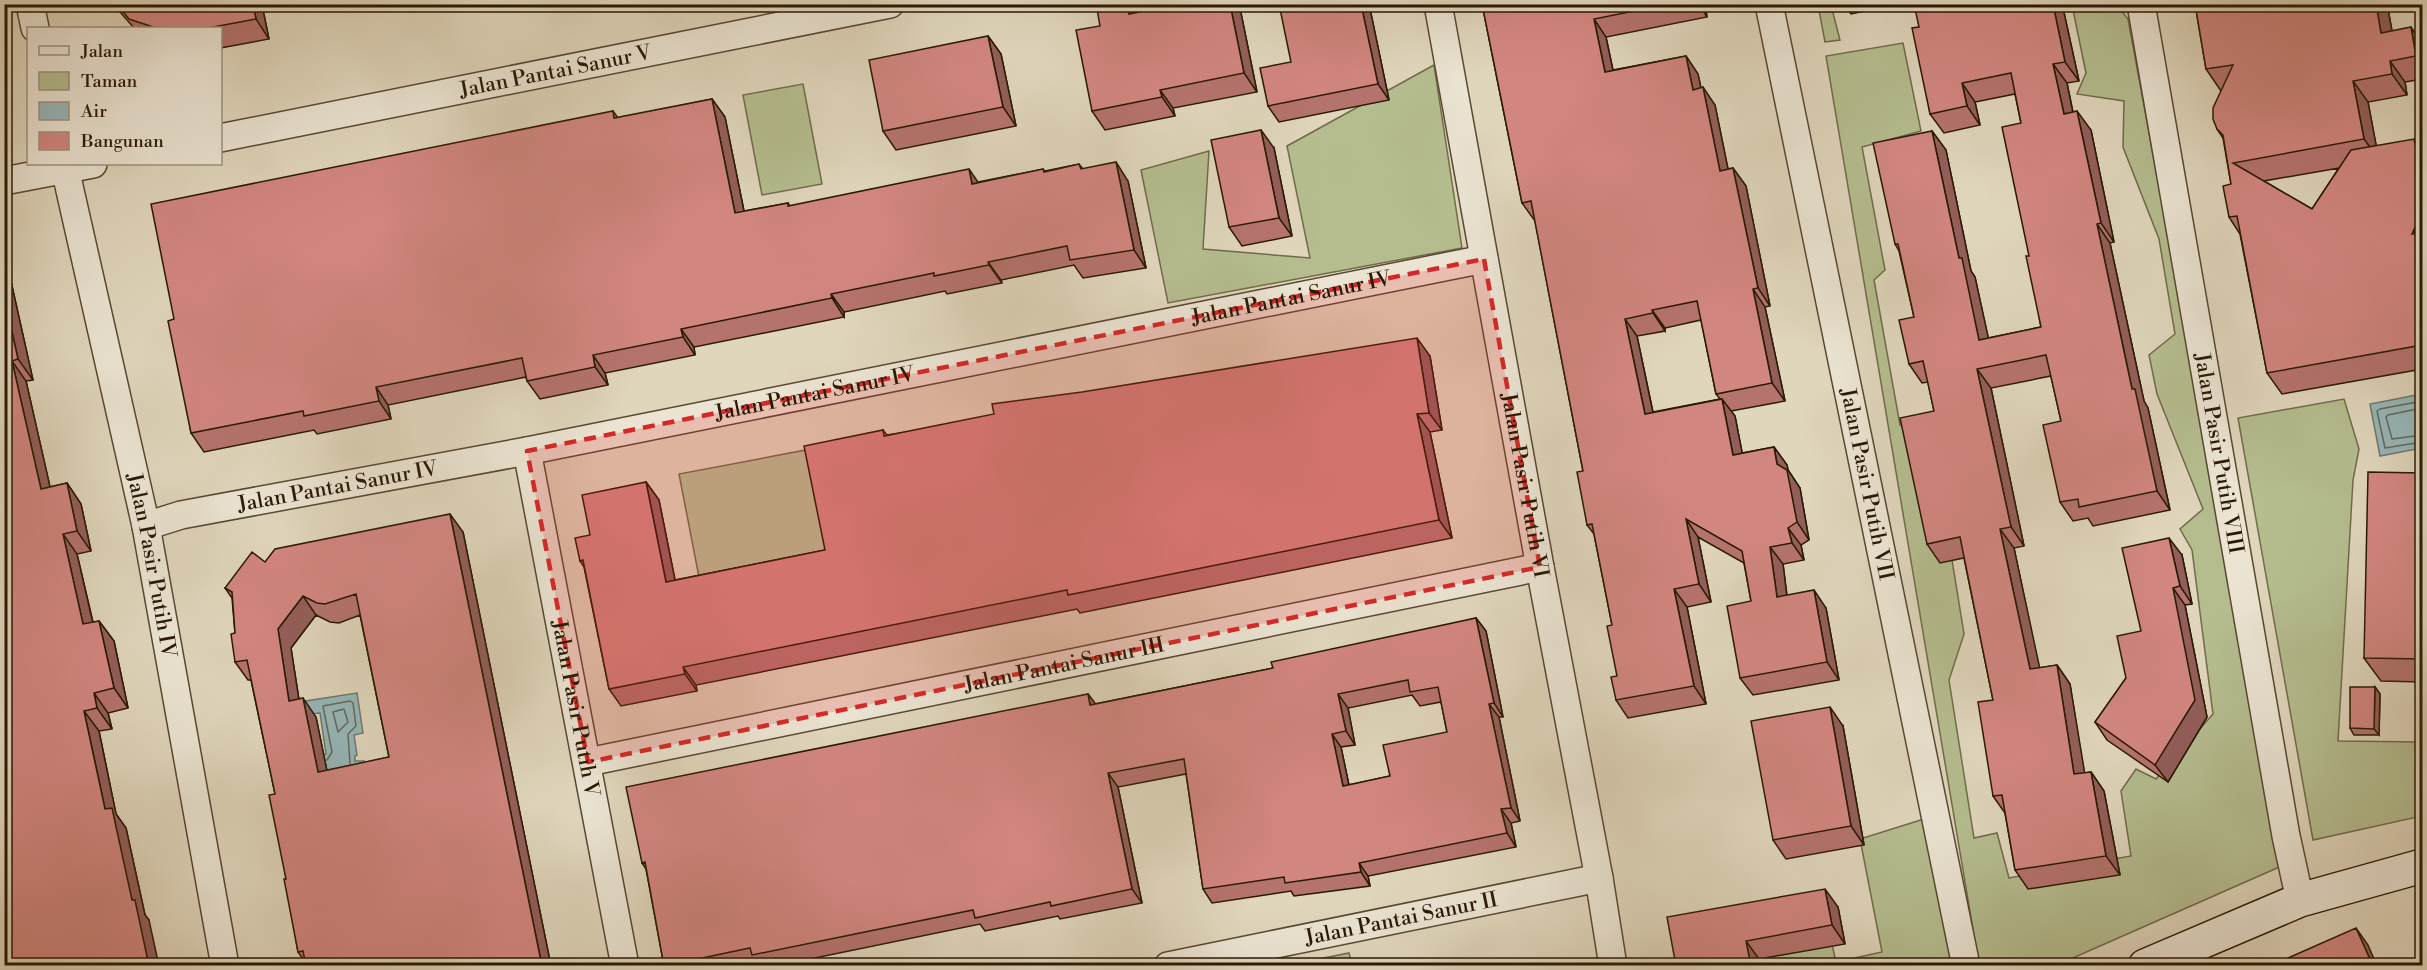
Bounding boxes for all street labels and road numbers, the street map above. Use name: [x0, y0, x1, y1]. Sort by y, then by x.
street label: Jalan Pantai Sanur V: [456, 40, 655, 104]
street label: Jalan Pantai Sanur IV: [1188, 266, 1394, 332]
street label: Jalan Pasir Putih VIII: [2188, 350, 2249, 556]
street label: Jalan Pantai Sanur IV: [712, 361, 918, 427]
street label: Jalan Pasir Putih VII: [1834, 385, 1899, 583]
street label: Jalan Pasir Putih VI: [1495, 390, 1554, 580]
street label: Jalan Pantai Sanur IV: [235, 456, 441, 518]
street label: Jalan Pasir Putih IV: [120, 470, 182, 661]
street label: Jalan Pasir Putih V: [545, 617, 605, 800]
street label: Jalan Pantai Sanur III: [961, 632, 1167, 699]
street label: Jalan Pantai Sanur II: [1302, 887, 1500, 952]

